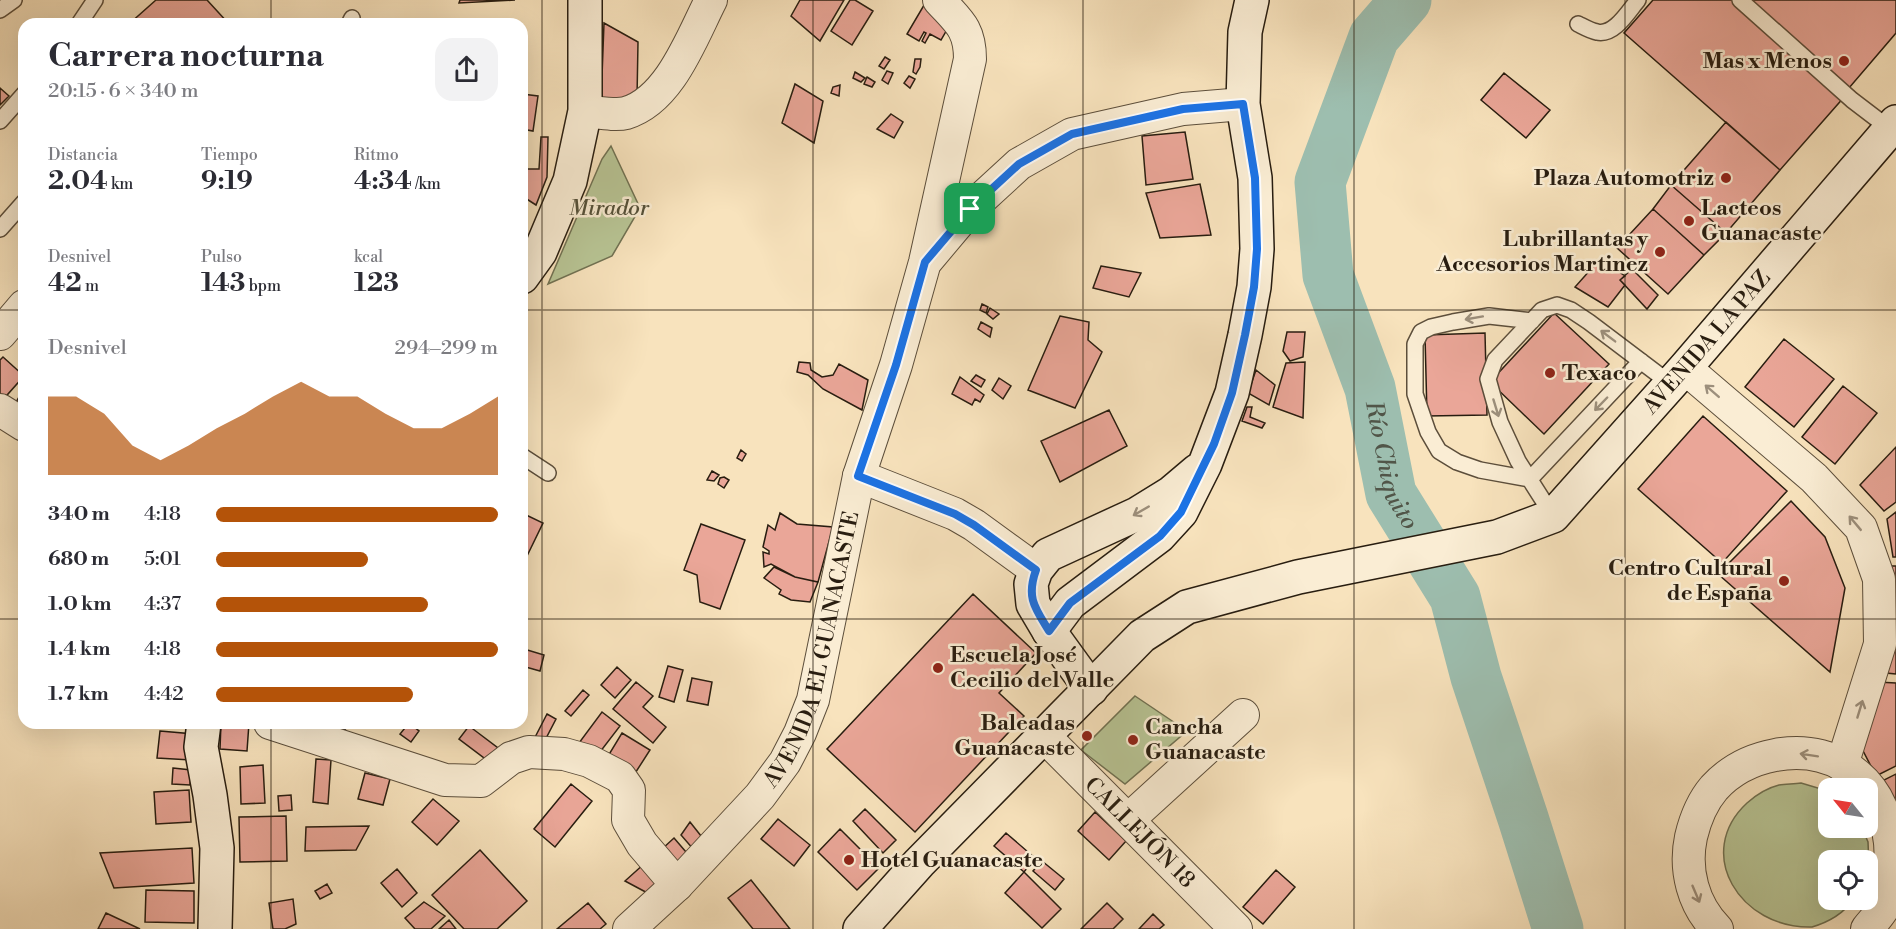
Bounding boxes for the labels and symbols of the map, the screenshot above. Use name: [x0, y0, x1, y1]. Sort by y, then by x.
place label: Mas x Menos: [1702, 48, 1832, 75]
marker: Mas x Menos: [1837, 54, 1851, 68]
place label: Plaza Automotriz: [1534, 165, 1714, 192]
marker: Plaza Automotriz: [1719, 171, 1733, 185]
pin: [944, 183, 995, 234]
park label: Mirador: [569, 195, 650, 222]
place label: Lacteos Guanacaste: [1701, 195, 1822, 247]
marker: Lacteos Guanacaste: [1682, 214, 1696, 228]
place label: Lubrillantas y Accesorios Martinez: [1436, 226, 1649, 278]
marker: Lubrillantas y Accesorios Martinez: [1653, 245, 1667, 259]
street label: AVENIDA LA PAZ: [1636, 265, 1776, 420]
one-way arrow: [1464, 313, 1484, 324]
one-way arrow: [1600, 330, 1616, 342]
place label: Texaco: [1562, 360, 1637, 387]
marker: Texaco: [1543, 366, 1557, 380]
one-way arrow: [1705, 384, 1720, 398]
one-way arrow: [1594, 396, 1608, 411]
water label: Río Chiquito: [1358, 397, 1425, 535]
one-way arrow: [1491, 398, 1502, 417]
one-way arrow: [1133, 506, 1151, 517]
street label: AVENIDA EL GUANACASTE: [757, 509, 865, 794]
one-way arrow: [1848, 516, 1862, 531]
place label: Centro Cultural de España: [1608, 555, 1773, 607]
marker: Centro Cultural de España: [1777, 574, 1791, 588]
place label: Escuela José Cecilio del Valle: [950, 642, 1114, 694]
marker: Escuela José Cecilio del Valle: [931, 661, 945, 675]
one-way arrow: [1855, 700, 1866, 719]
place label: Baleadas Guanacaste: [954, 710, 1075, 762]
place label: Cancha Guanacaste: [1145, 714, 1266, 766]
marker: Baleadas Guanacaste: [1080, 729, 1094, 743]
marker: Cancha Guanacaste: [1126, 733, 1140, 747]
one-way arrow: [1800, 750, 1819, 761]
street label: CALLEJÓN 18: [1079, 771, 1201, 894]
north arrow: [1818, 778, 1878, 838]
place label: Hotel Guanacaste: [861, 847, 1043, 874]
marker: Hotel Guanacaste: [842, 853, 856, 867]
one-way arrow: [1690, 885, 1702, 903]

